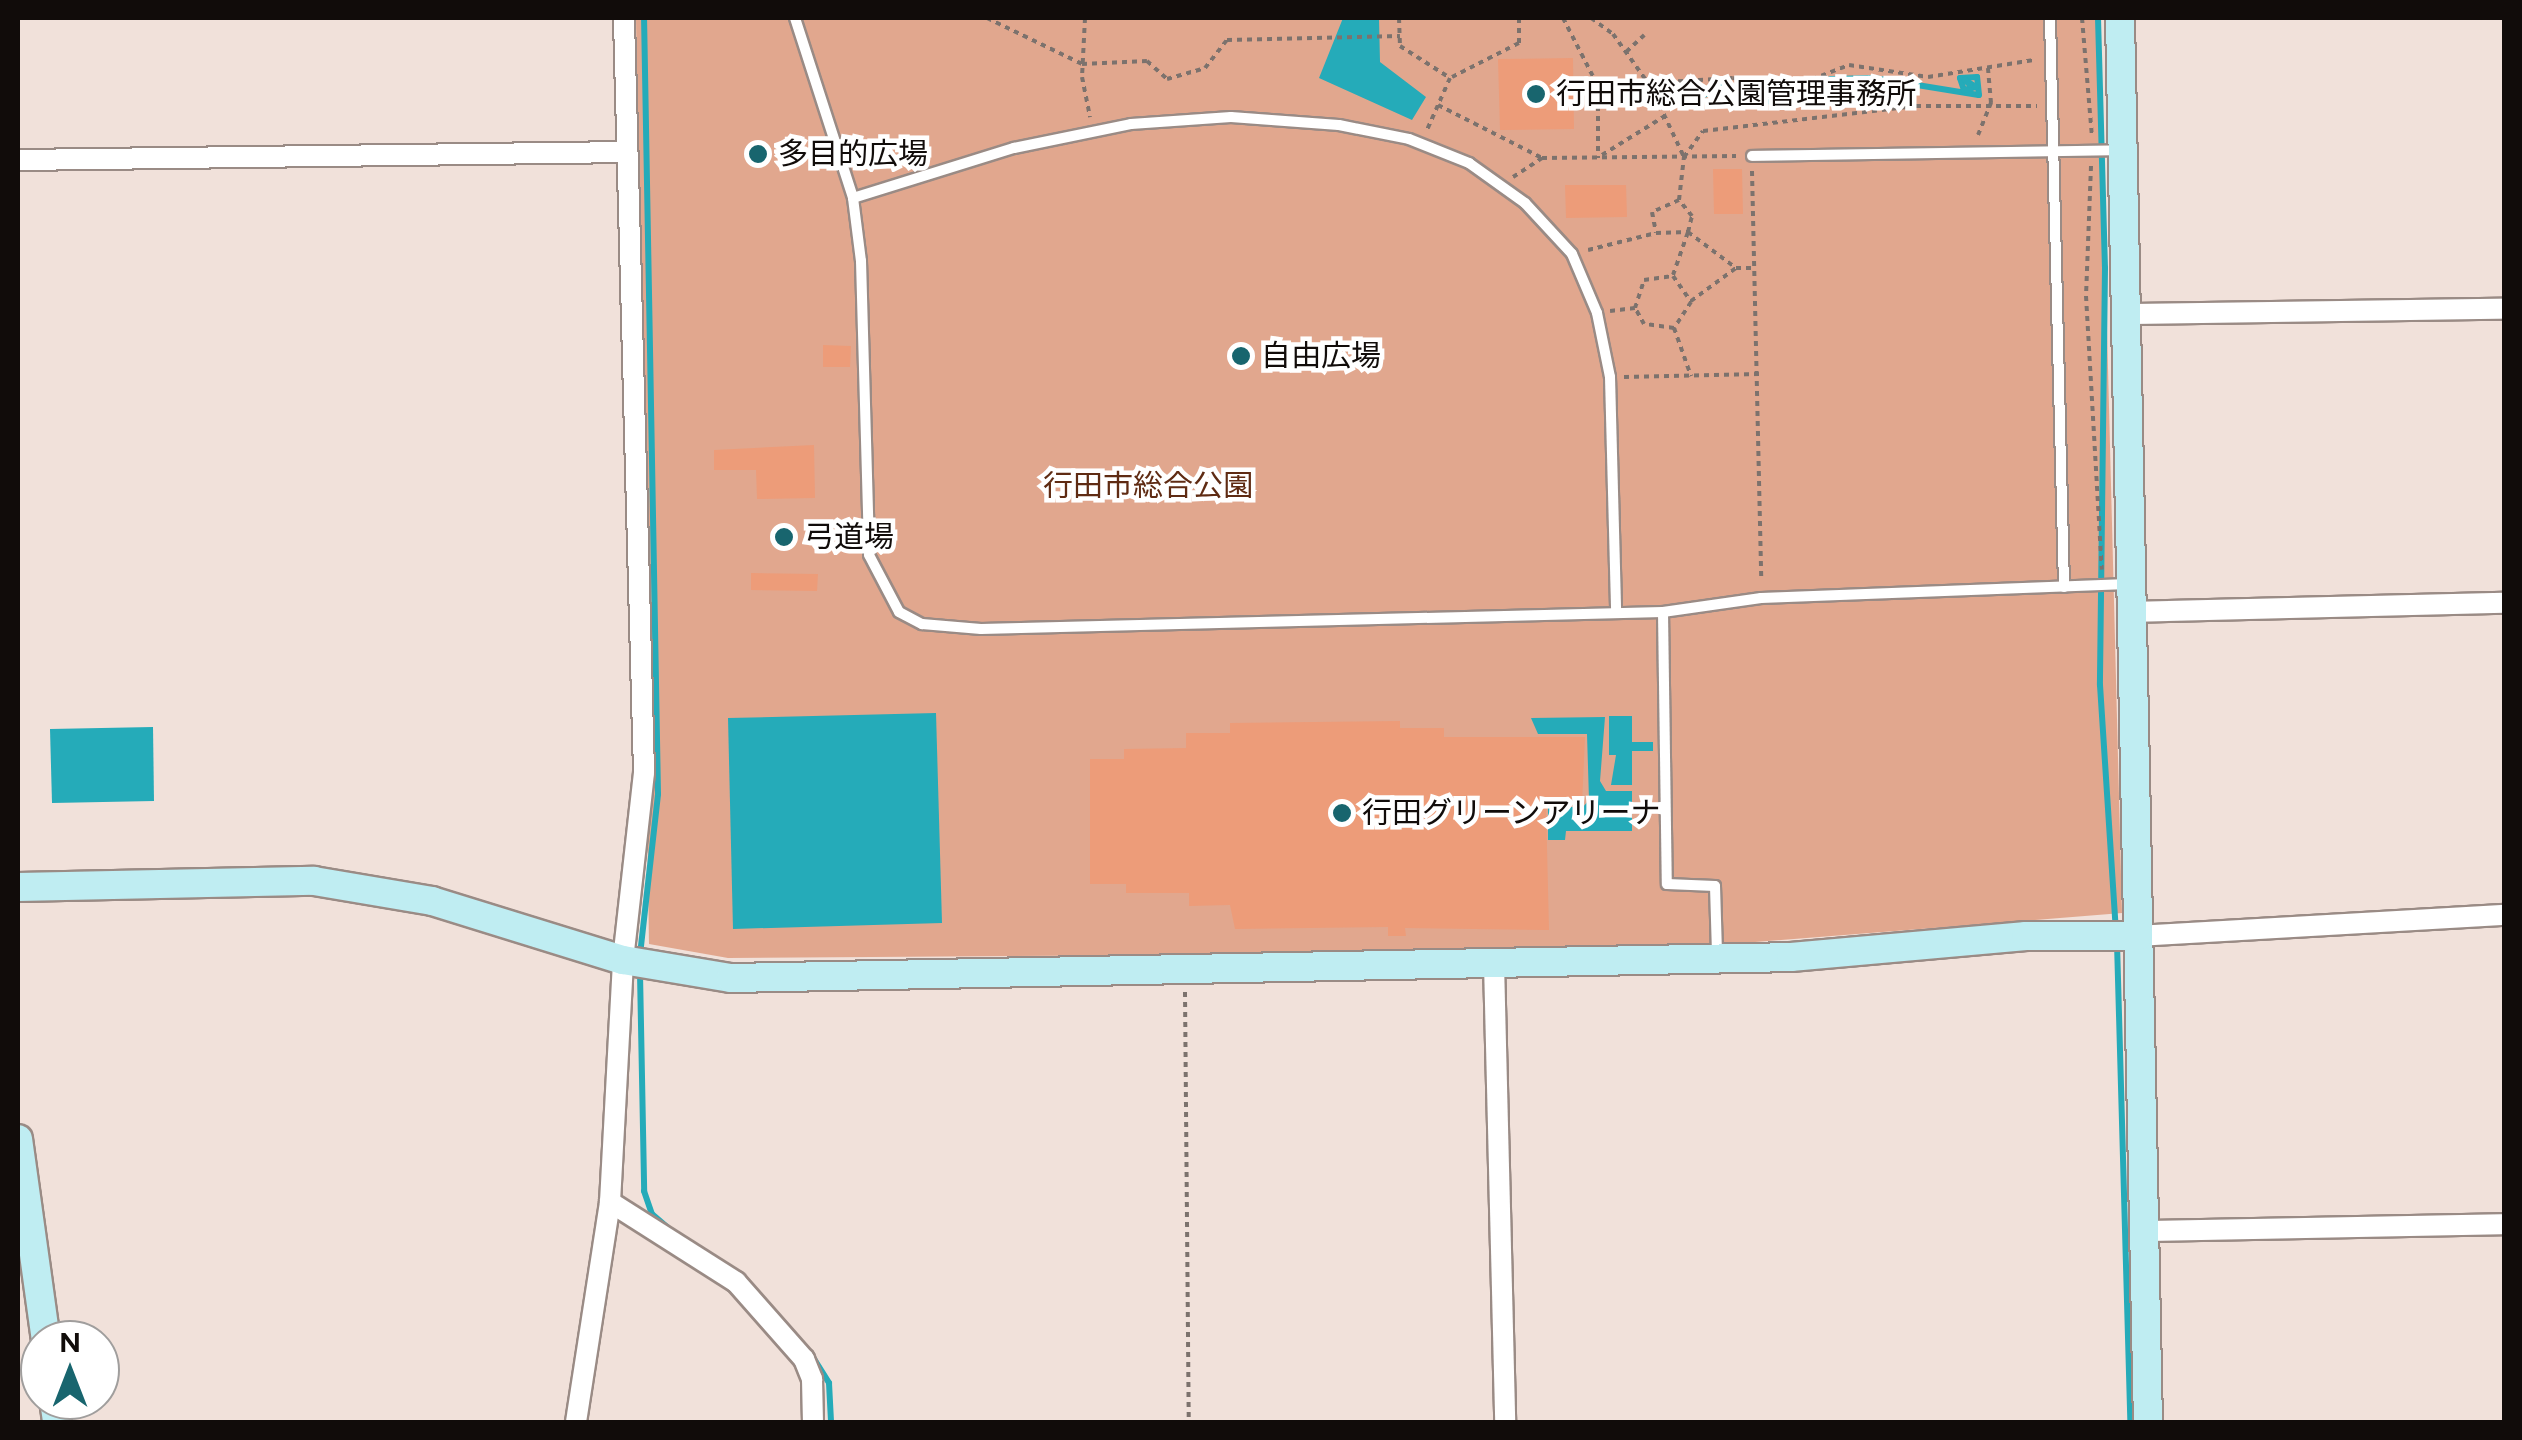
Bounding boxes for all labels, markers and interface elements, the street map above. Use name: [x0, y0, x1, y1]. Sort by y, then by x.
place label: 行田市総合公園管理事務所: [1556, 76, 1916, 112]
marker: 行田市総合公園管理事務所: [1525, 83, 1547, 105]
place label: 多目的広場: [778, 136, 928, 172]
marker: 多目的広場: [747, 143, 769, 165]
place label: 自由広場: [1261, 338, 1381, 374]
marker: 自由広場: [1230, 345, 1252, 367]
park label: 行田市総合公園: [1043, 468, 1253, 504]
place label: 弓道場: [804, 519, 894, 555]
marker: 弓道場: [773, 526, 795, 548]
place label: 行田グリーンアリーナ: [1362, 795, 1662, 831]
marker: 行田グリーンアリーナ: [1331, 802, 1353, 824]
north arrow: [20, 1320, 120, 1420]
text: N: [59, 1325, 81, 1359]

